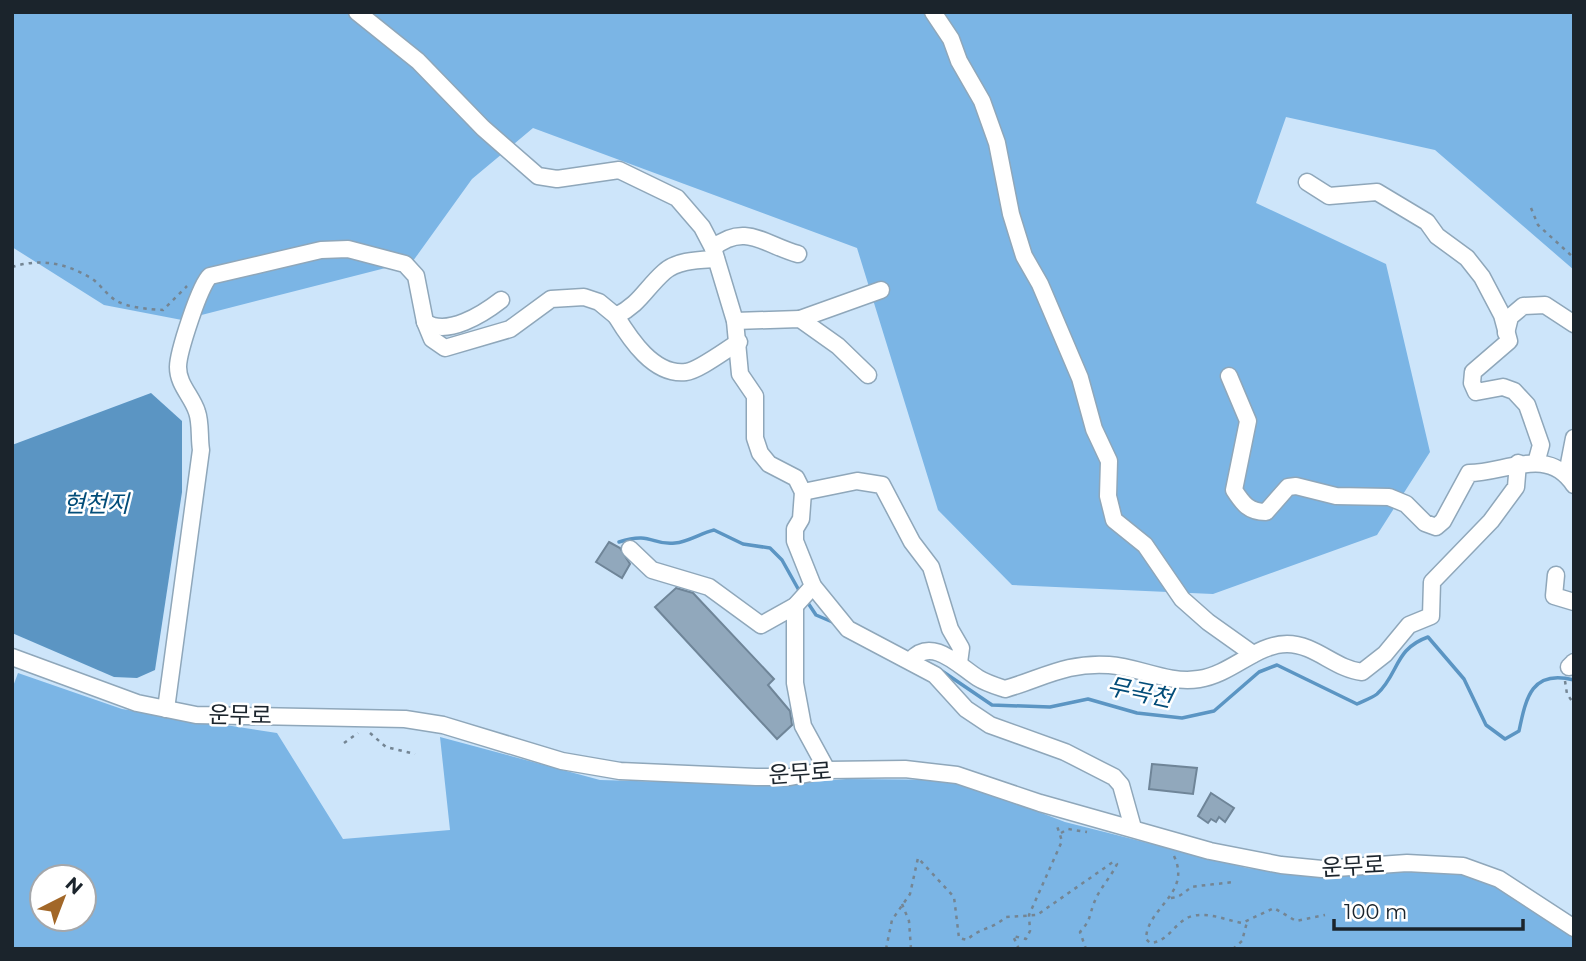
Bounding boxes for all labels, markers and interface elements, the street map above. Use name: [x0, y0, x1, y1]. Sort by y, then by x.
water label: 현천지: [63, 489, 131, 518]
water label: 무곡천: [1105, 671, 1178, 714]
street label: 운무로: [208, 700, 272, 730]
street label: 운무로: [767, 757, 833, 789]
street label: 운무로: [1321, 850, 1385, 882]
north arrow: [28, 863, 98, 933]
text: N: [61, 872, 87, 899]
scale bar: [1334, 888, 1523, 932]
text: 100 m: [1344, 899, 1407, 924]

